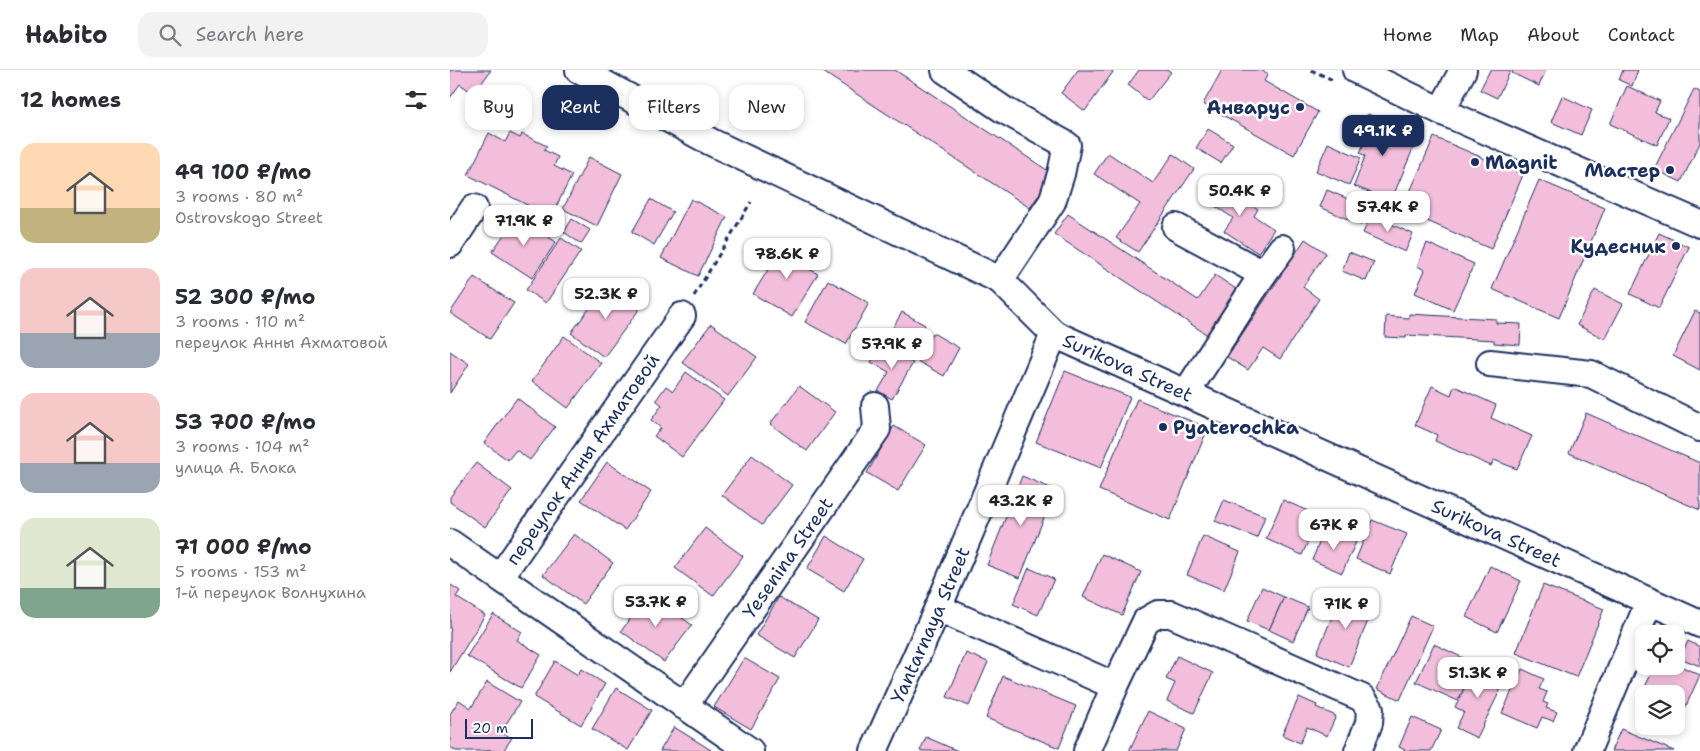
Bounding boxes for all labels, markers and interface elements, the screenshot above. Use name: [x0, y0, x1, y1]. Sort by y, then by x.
search box: [138, 12, 488, 57]
text: Habito: [25, 19, 108, 51]
icon: search: [156, 21, 184, 49]
text: Search here: [196, 22, 304, 47]
text: Home: [1383, 23, 1432, 47]
text: Map: [1460, 23, 1499, 47]
text: About: [1527, 23, 1580, 47]
text: Contact: [1608, 23, 1675, 47]
chip: Buy: [465, 85, 532, 130]
chip: Rent: [542, 85, 619, 130]
chip: Filters: [629, 85, 719, 130]
chip: New: [729, 85, 804, 130]
text: 12 homes: [20, 86, 121, 114]
icon: filters: [402, 86, 430, 114]
place label: Анварус: [1206, 95, 1290, 120]
marker: Анварус: [1294, 101, 1306, 113]
pin: 49.1K ₽: [1337, 114, 1429, 157]
text: 49.1K ₽: [1353, 120, 1413, 141]
place label: Magnit: [1485, 150, 1557, 175]
marker: Magnit: [1469, 156, 1481, 168]
text: 49 100 ₽/mo: [175, 158, 311, 186]
place label: Мастер: [1584, 158, 1660, 183]
icon: home: [60, 163, 120, 223]
marker: Мастер: [1664, 164, 1676, 176]
pin: 50.4K ₽: [1194, 174, 1286, 217]
text: 50.4K ₽: [1209, 180, 1271, 201]
text: 3 rooms · 80 m²: [175, 186, 303, 207]
pin: 57.4K ₽: [1342, 190, 1434, 233]
text: 57.4K ₽: [1357, 196, 1419, 217]
pin: 71.9K ₽: [478, 204, 570, 247]
text: Ostrovskogo Street: [175, 207, 323, 228]
text: 71.9K ₽: [495, 210, 553, 231]
place label: Кудесник: [1570, 234, 1666, 259]
pin: 78.6K ₽: [741, 238, 833, 280]
marker: Кудесник: [1670, 240, 1682, 252]
text: 78.6K ₽: [755, 243, 819, 264]
pin: 52.3K ₽: [560, 278, 652, 320]
text: 52 300 ₽/mo: [175, 283, 315, 311]
text: 52.3K ₽: [574, 283, 638, 304]
icon: home: [60, 288, 120, 348]
text: 3 rooms · 110 m²: [175, 311, 305, 332]
street label: Surikova Street: [1059, 327, 1197, 407]
pin: 57.9K ₽: [846, 328, 938, 370]
text: переулок Анны Ахматовой: [175, 332, 388, 353]
text: 57.9K ₽: [862, 333, 923, 354]
street label: переулок Анны Ахматовой: [500, 348, 665, 570]
text: 53 700 ₽/mo: [175, 408, 316, 436]
icon: home: [60, 413, 120, 473]
place label: Pyaterochka: [1173, 415, 1299, 440]
marker: Pyaterochka: [1157, 421, 1169, 433]
text: 3 rooms · 104 m²: [175, 436, 310, 457]
text: улица А. Блока: [175, 457, 296, 478]
pin: 43.2K ₽: [975, 484, 1067, 527]
text: 43.2K ₽: [989, 490, 1053, 511]
street label: Yesenina Street: [737, 492, 838, 623]
street label: Surikova Street: [1428, 493, 1565, 573]
pin: 67K ₽: [1299, 508, 1369, 551]
text: 67K ₽: [1310, 514, 1359, 535]
text: 71 000 ₽/mo: [175, 533, 312, 561]
icon: home: [60, 538, 120, 598]
street label: Yantarnaya Street: [885, 543, 975, 707]
text: 5 rooms · 153 m²: [175, 561, 307, 582]
text: 1-й переулок Волнухина: [175, 582, 366, 603]
pin: 53.7K ₽: [610, 586, 702, 628]
pin: 71K ₽: [1311, 588, 1381, 630]
text: 53.7K ₽: [625, 591, 687, 612]
text: 71K ₽: [1323, 593, 1369, 614]
map controls: [1635, 625, 1685, 735]
button: locate: [1635, 625, 1685, 675]
pin: 51.3K ₽: [1432, 656, 1524, 699]
text: 51.3K ₽: [1448, 662, 1508, 683]
button: layers: [1635, 685, 1685, 735]
scale bar: [465, 716, 532, 739]
text: 20 m: [472, 719, 508, 737]

